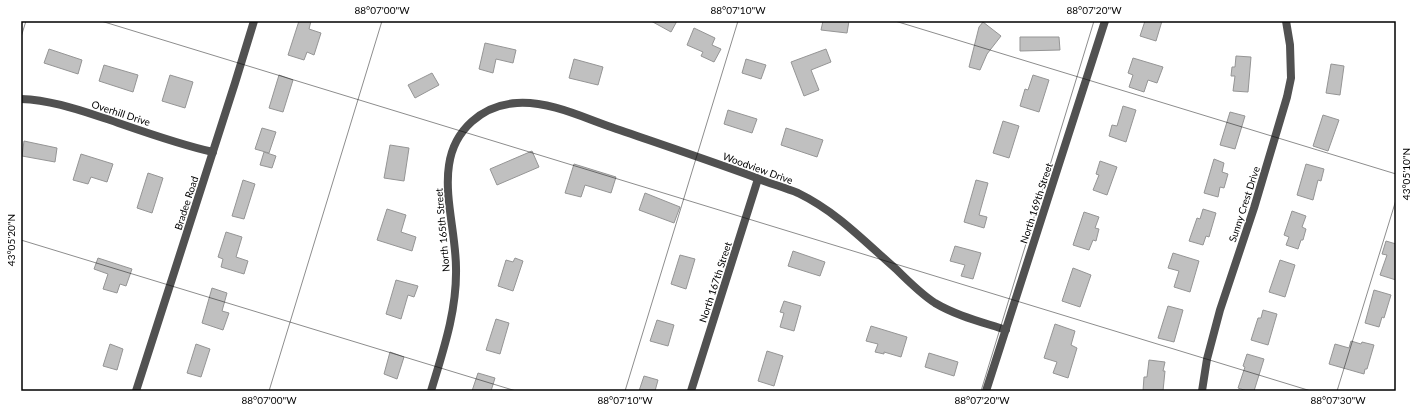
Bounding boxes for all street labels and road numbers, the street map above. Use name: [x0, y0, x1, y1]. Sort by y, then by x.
street label: Overhill Drive: [90, 98, 152, 128]
street label: Woodview Drive: [721, 150, 795, 186]
street label: North 169th Street: [1017, 161, 1055, 245]
street label: Sunny Crest Drive: [1226, 165, 1262, 243]
street label: Bradee Road: [172, 175, 200, 231]
street label: North 165th Street: [432, 187, 452, 272]
street label: North 167th Street: [696, 240, 734, 324]

